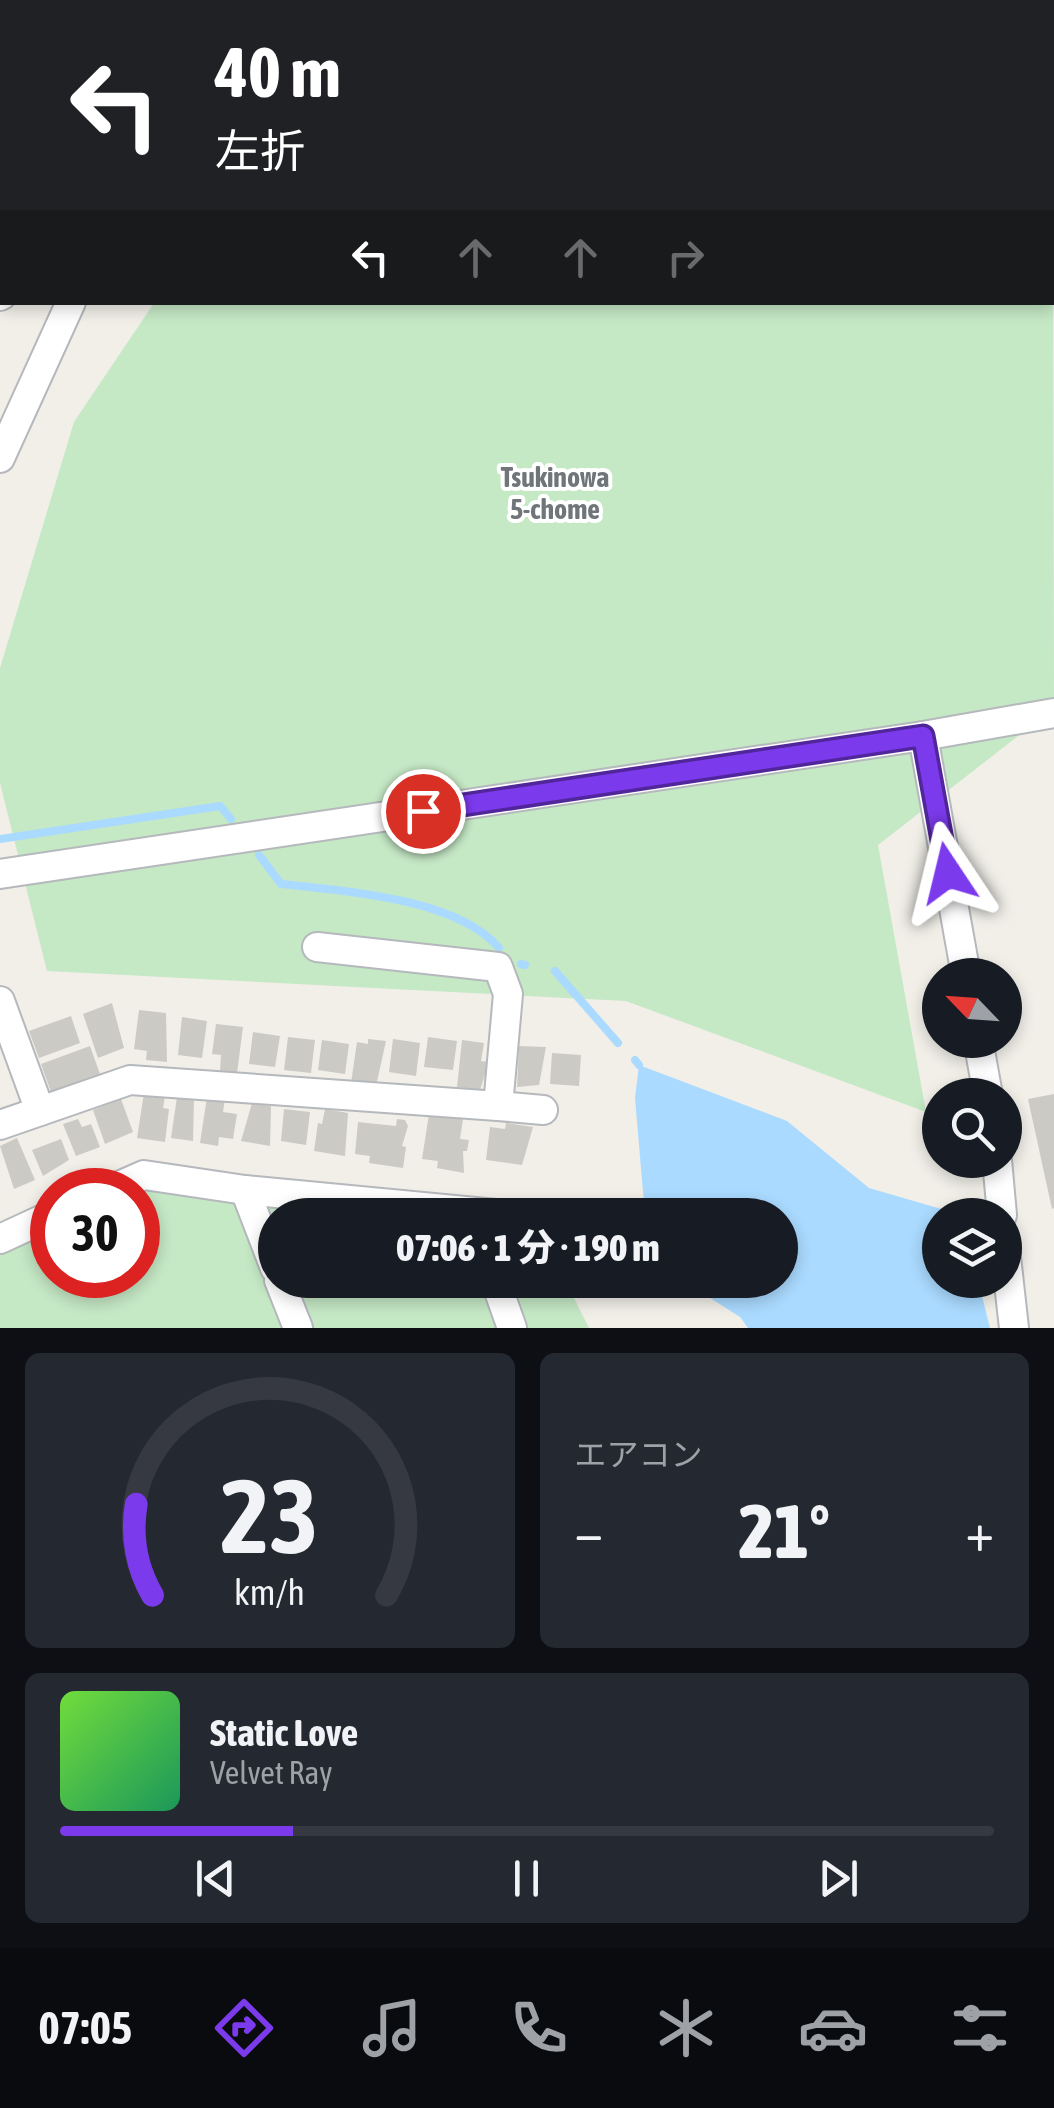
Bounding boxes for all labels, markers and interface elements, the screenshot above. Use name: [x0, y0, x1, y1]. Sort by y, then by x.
text: 40 m: [215, 32, 341, 112]
icon: left: [50, 40, 180, 170]
text: 左折: [215, 125, 305, 177]
icon: left: [343, 230, 398, 285]
icon: ahead: [448, 230, 503, 285]
icon: ahead: [553, 230, 608, 285]
icon: right: [658, 230, 713, 285]
district label: Tsukinowa 5-chome: [501, 461, 609, 525]
pin: [381, 769, 466, 854]
icon: arrive: [396, 784, 451, 839]
position arrow: [896, 821, 1000, 925]
north arrow: [922, 958, 1022, 1058]
map controls: [922, 958, 1022, 1298]
button: search: [922, 1078, 1022, 1178]
speed limit sign: 30: [30, 1168, 160, 1298]
button: layers: [922, 1198, 1022, 1298]
text: 07:06 · 1 分 · 190 m: [396, 1226, 660, 1269]
text: エアコン: [575, 1436, 703, 1473]
text: 23: [221, 1456, 319, 1575]
text: 21°: [739, 1488, 830, 1574]
text: −: [575, 1500, 603, 1563]
text: +: [965, 1500, 994, 1563]
text: km/h: [234, 1572, 305, 1613]
text: Static Love: [210, 1711, 358, 1754]
text: Velvet Ray: [210, 1754, 332, 1791]
icon: previous: [188, 1851, 243, 1906]
icon: pause: [499, 1851, 554, 1906]
icon: next: [811, 1851, 866, 1906]
icon: directions: [209, 1993, 279, 2063]
icon: music: [357, 1993, 427, 2063]
icon: phone: [504, 1993, 574, 2063]
icon: climate: [651, 1993, 721, 2063]
icon: car: [798, 1993, 868, 2063]
icon: filters: [945, 1993, 1015, 2063]
text: 07:05: [39, 2002, 132, 2054]

